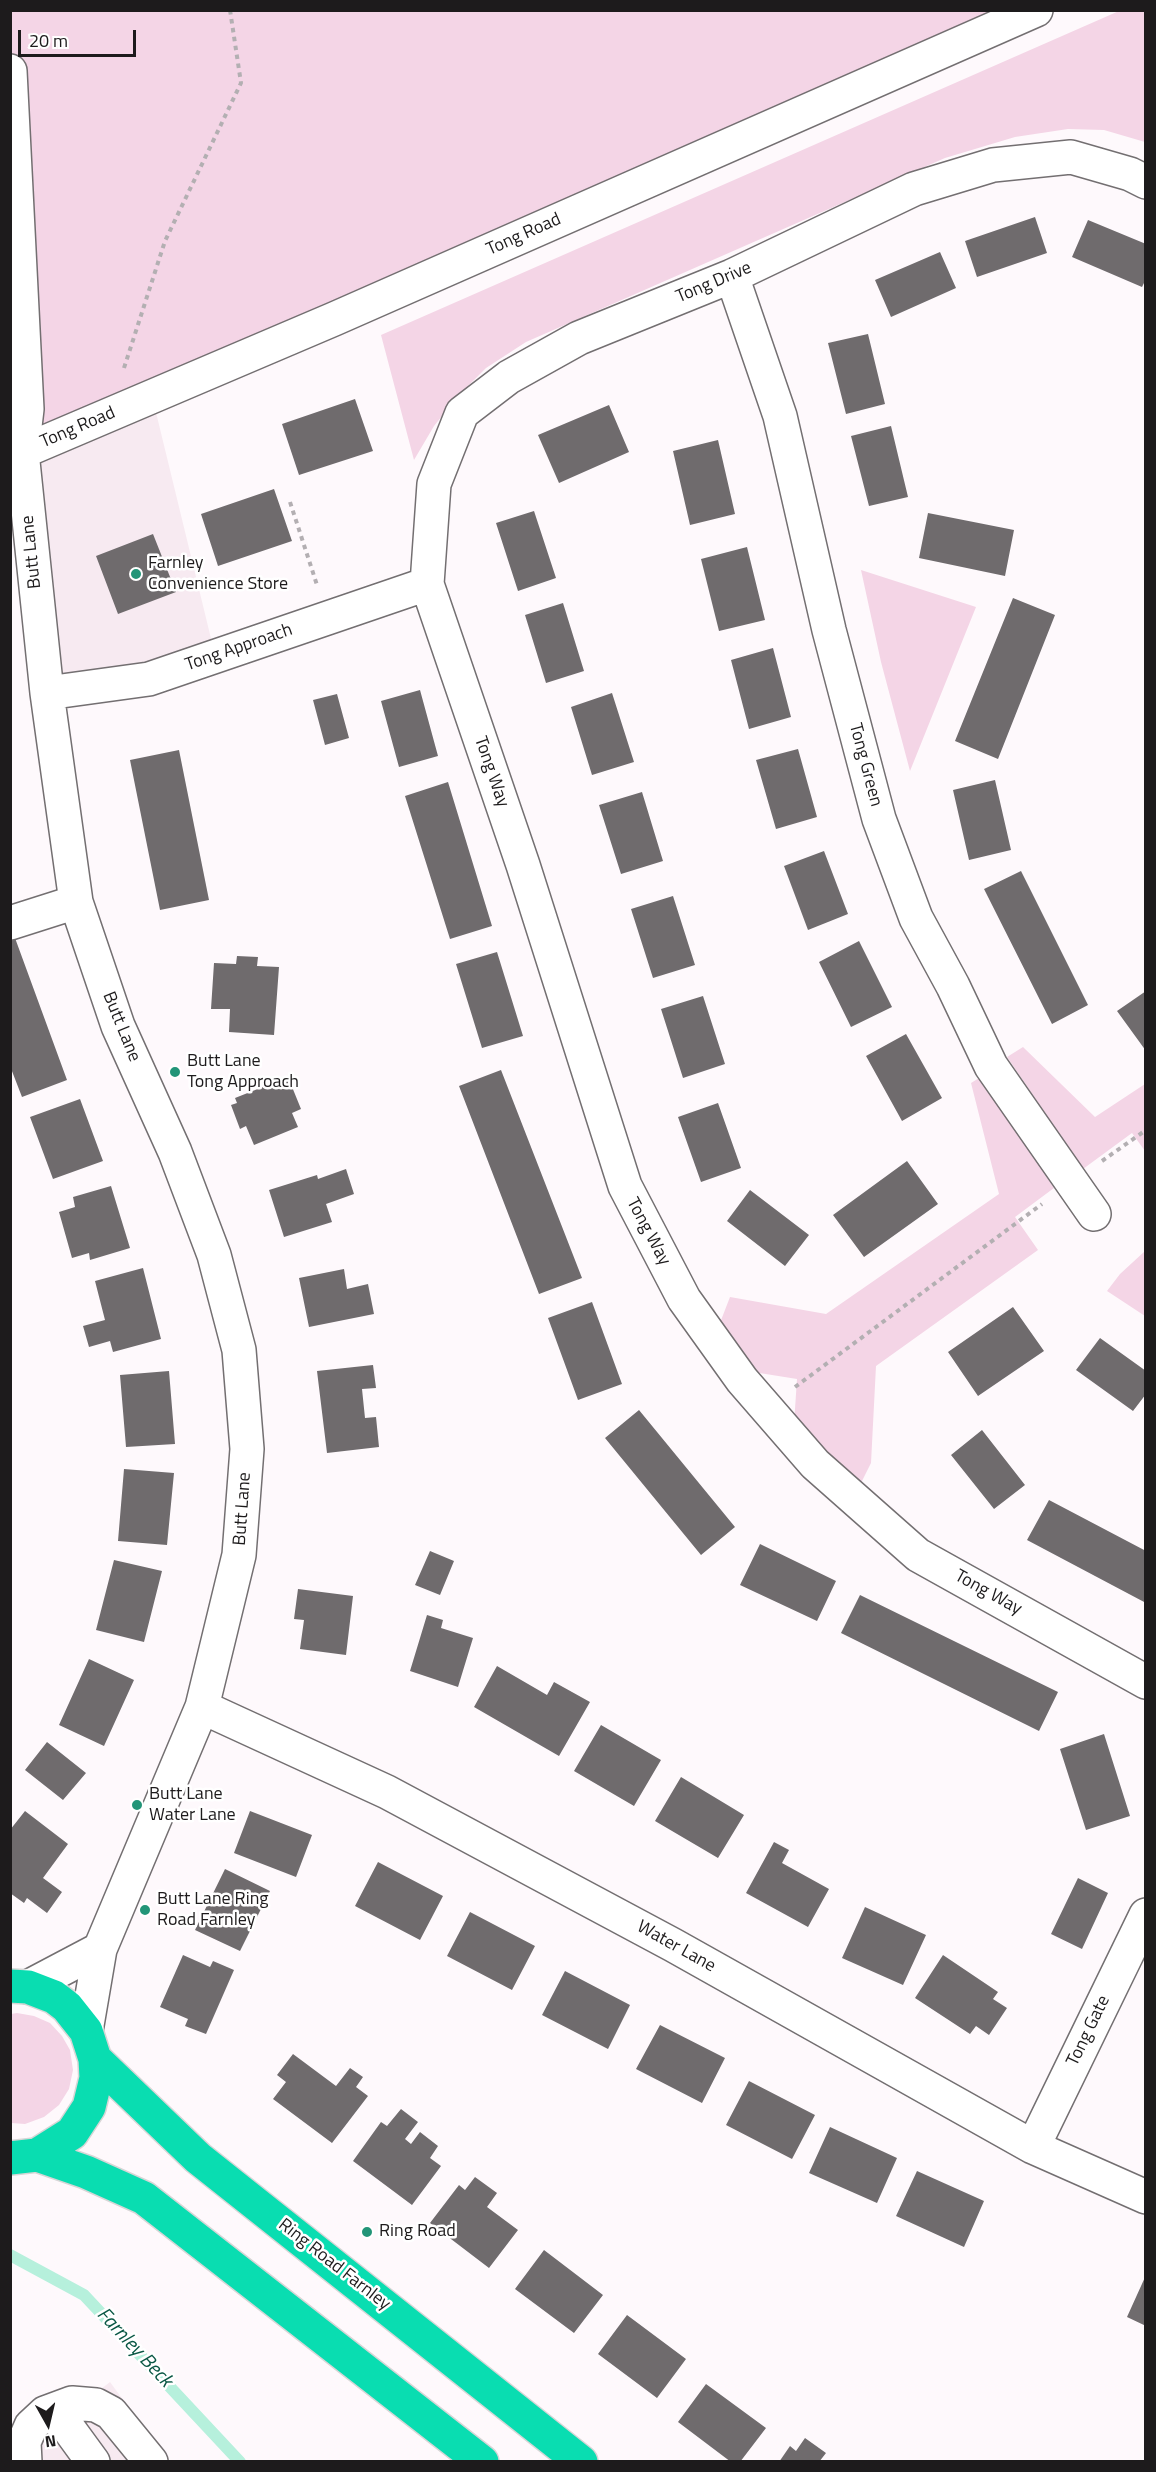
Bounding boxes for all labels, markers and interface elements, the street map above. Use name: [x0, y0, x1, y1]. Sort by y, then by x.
scale bar: [21, 18, 140, 56]
text: 20 m: [29, 27, 68, 54]
street label: Tong Road: [483, 209, 565, 261]
street label: Tong Drive: [673, 258, 755, 308]
street label: Tong Road: [37, 403, 119, 453]
street label: Butt Lane: [17, 514, 47, 590]
place label: Farnley Convenience Store: [148, 553, 288, 596]
marker: Farnley Convenience Store: [129, 567, 143, 581]
street label: Tong Approach: [183, 620, 295, 676]
street label: Tong Green: [844, 721, 886, 809]
street label: Tong Way: [469, 734, 513, 810]
street label: Butt Lane: [97, 989, 145, 1065]
place label: Butt Lane Tong Approach: [187, 1051, 299, 1094]
marker: Butt Lane Tong Approach: [168, 1065, 182, 1079]
street label: Tong Way: [621, 1194, 675, 1270]
street label: Butt Lane: [230, 1472, 256, 1546]
street label: Tong Way: [951, 1566, 1025, 1620]
place label: Butt Lane Water Lane: [149, 1784, 236, 1826]
marker: Butt Lane Water Lane: [130, 1798, 144, 1812]
place label: Butt Lane Ring Road Farnley: [157, 1889, 269, 1932]
marker: Butt Lane Ring Road Farnley: [138, 1903, 152, 1917]
street label: Water Lane: [633, 1917, 719, 1977]
street label: Tong Gate: [1063, 1992, 1115, 2070]
street label: Ring Road Farnley: [274, 2215, 394, 2315]
place label: Ring Road: [379, 2221, 456, 2243]
marker: Ring Road: [360, 2225, 374, 2239]
water label: Farnley Beck: [91, 2303, 177, 2393]
north arrow: [18, 2394, 78, 2454]
text: N: [43, 2429, 58, 2454]

